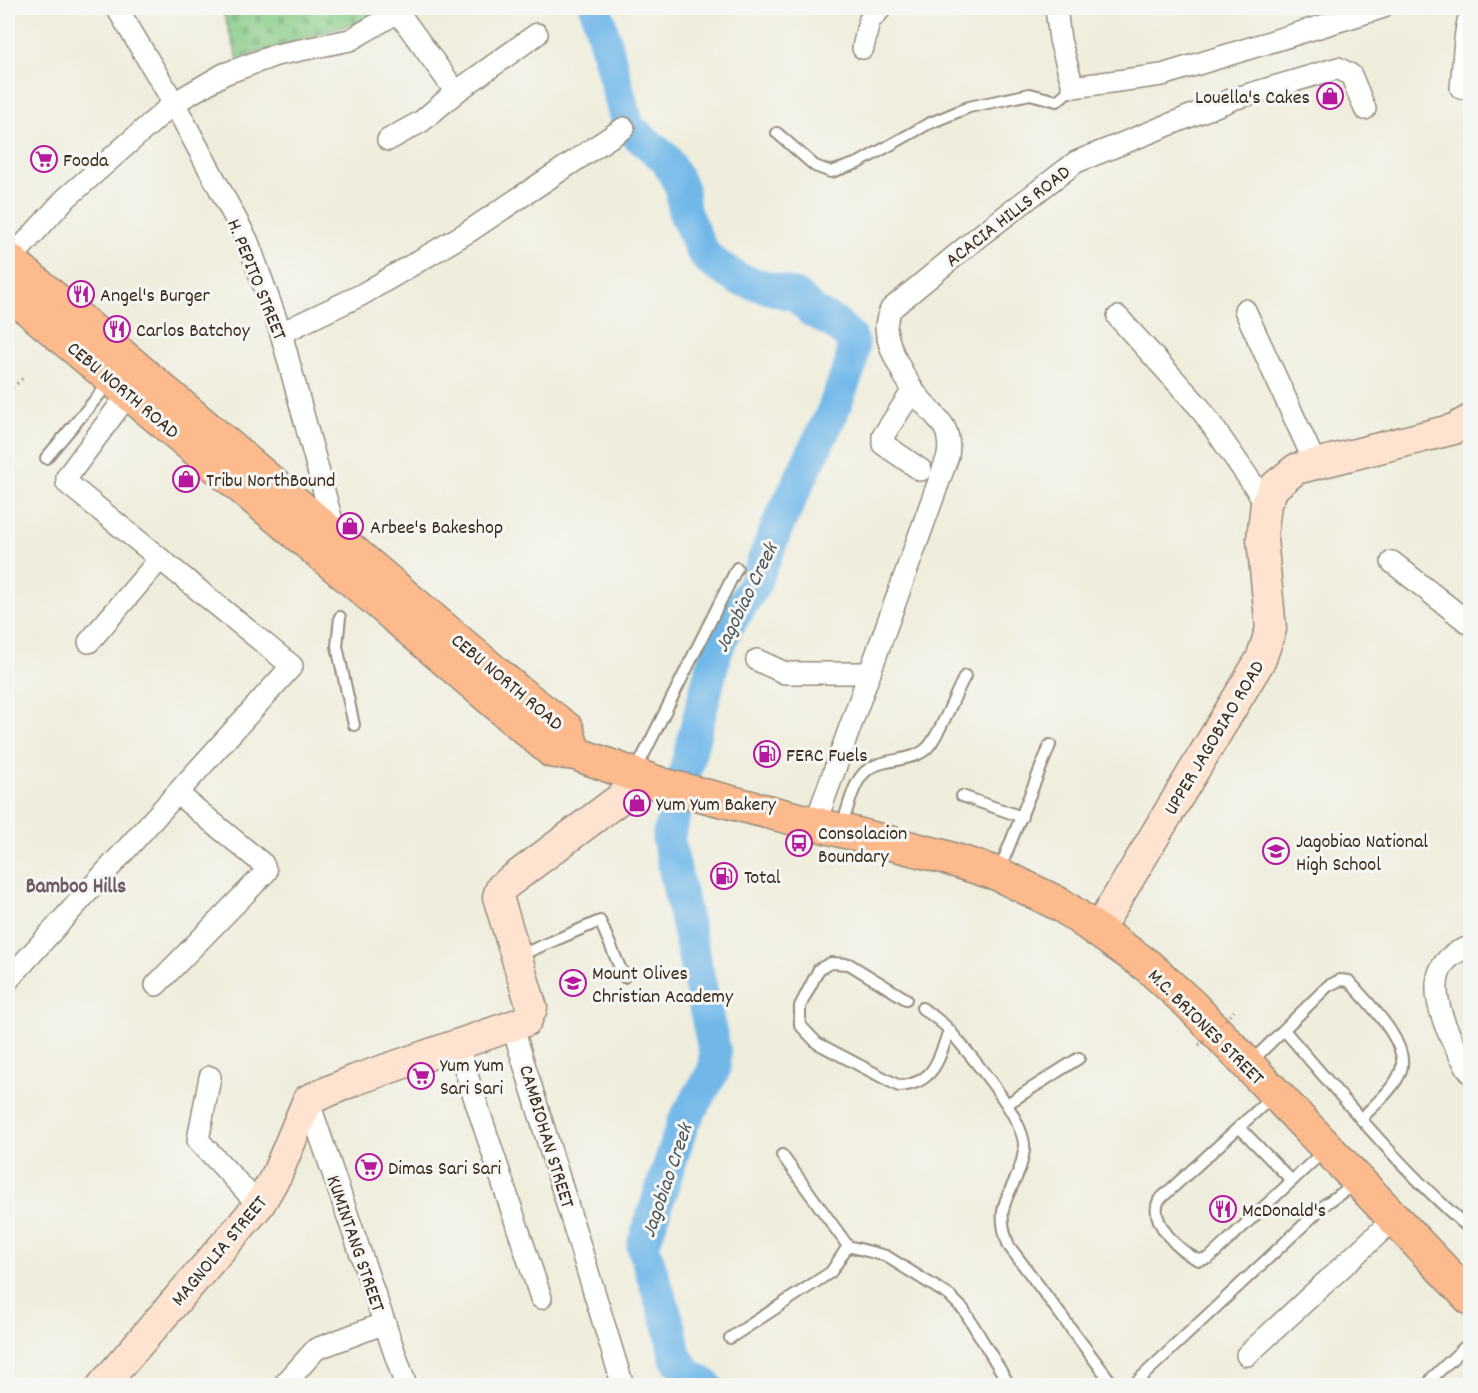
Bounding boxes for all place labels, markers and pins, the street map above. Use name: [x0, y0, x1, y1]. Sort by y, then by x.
shop icon: Louella's Cakes: [1315, 81, 1345, 111]
place label: Louella's Cakes: [1195, 85, 1310, 113]
supermarket icon: Fooda: [29, 144, 59, 174]
place label: Fooda: [63, 148, 109, 176]
restaurant icon: Angel's Burger: [66, 279, 96, 309]
place label: Angel's Burger: [100, 283, 210, 311]
restaurant icon: Carlos Batchoy: [102, 314, 132, 344]
place label: Carlos Batchoy: [136, 318, 251, 346]
shop icon: Tribu NorthBound: [171, 464, 201, 494]
place label: Tribu NorthBound: [206, 468, 335, 496]
shop icon: Arbee's Bakeshop: [335, 511, 365, 541]
place label: Arbee's Bakeshop: [370, 515, 503, 543]
fuel station icon: FERC Fuels: [752, 739, 782, 769]
place label: FERC Fuels: [786, 743, 868, 771]
shop icon: Yum Yum Bakery: [622, 788, 652, 818]
place label: Yum Yum Bakery: [656, 792, 777, 820]
place label: Consolacion Boundary: [818, 821, 907, 872]
bus stop icon: Consolacion Boundary: [784, 828, 814, 858]
place label: Jagobiao National High School: [1296, 829, 1428, 880]
school or university icon: Jagobiao National High School: [1261, 836, 1291, 866]
fuel station icon: Total: [709, 861, 739, 891]
place label: Total: [744, 865, 781, 893]
place label: Mount Olives Christian Academy: [592, 961, 734, 1012]
school or university icon: Mount Olives Christian Academy: [558, 968, 588, 998]
place label: Yum Yum Sari Sari: [440, 1053, 504, 1104]
supermarket icon: Yum Yum Sari Sari: [406, 1061, 436, 1091]
supermarket icon: Dimas Sari Sari: [354, 1152, 384, 1182]
place label: Dimas Sari Sari: [388, 1156, 502, 1184]
restaurant icon: McDonald's: [1208, 1194, 1238, 1224]
place label: McDonald's: [1242, 1198, 1326, 1226]

